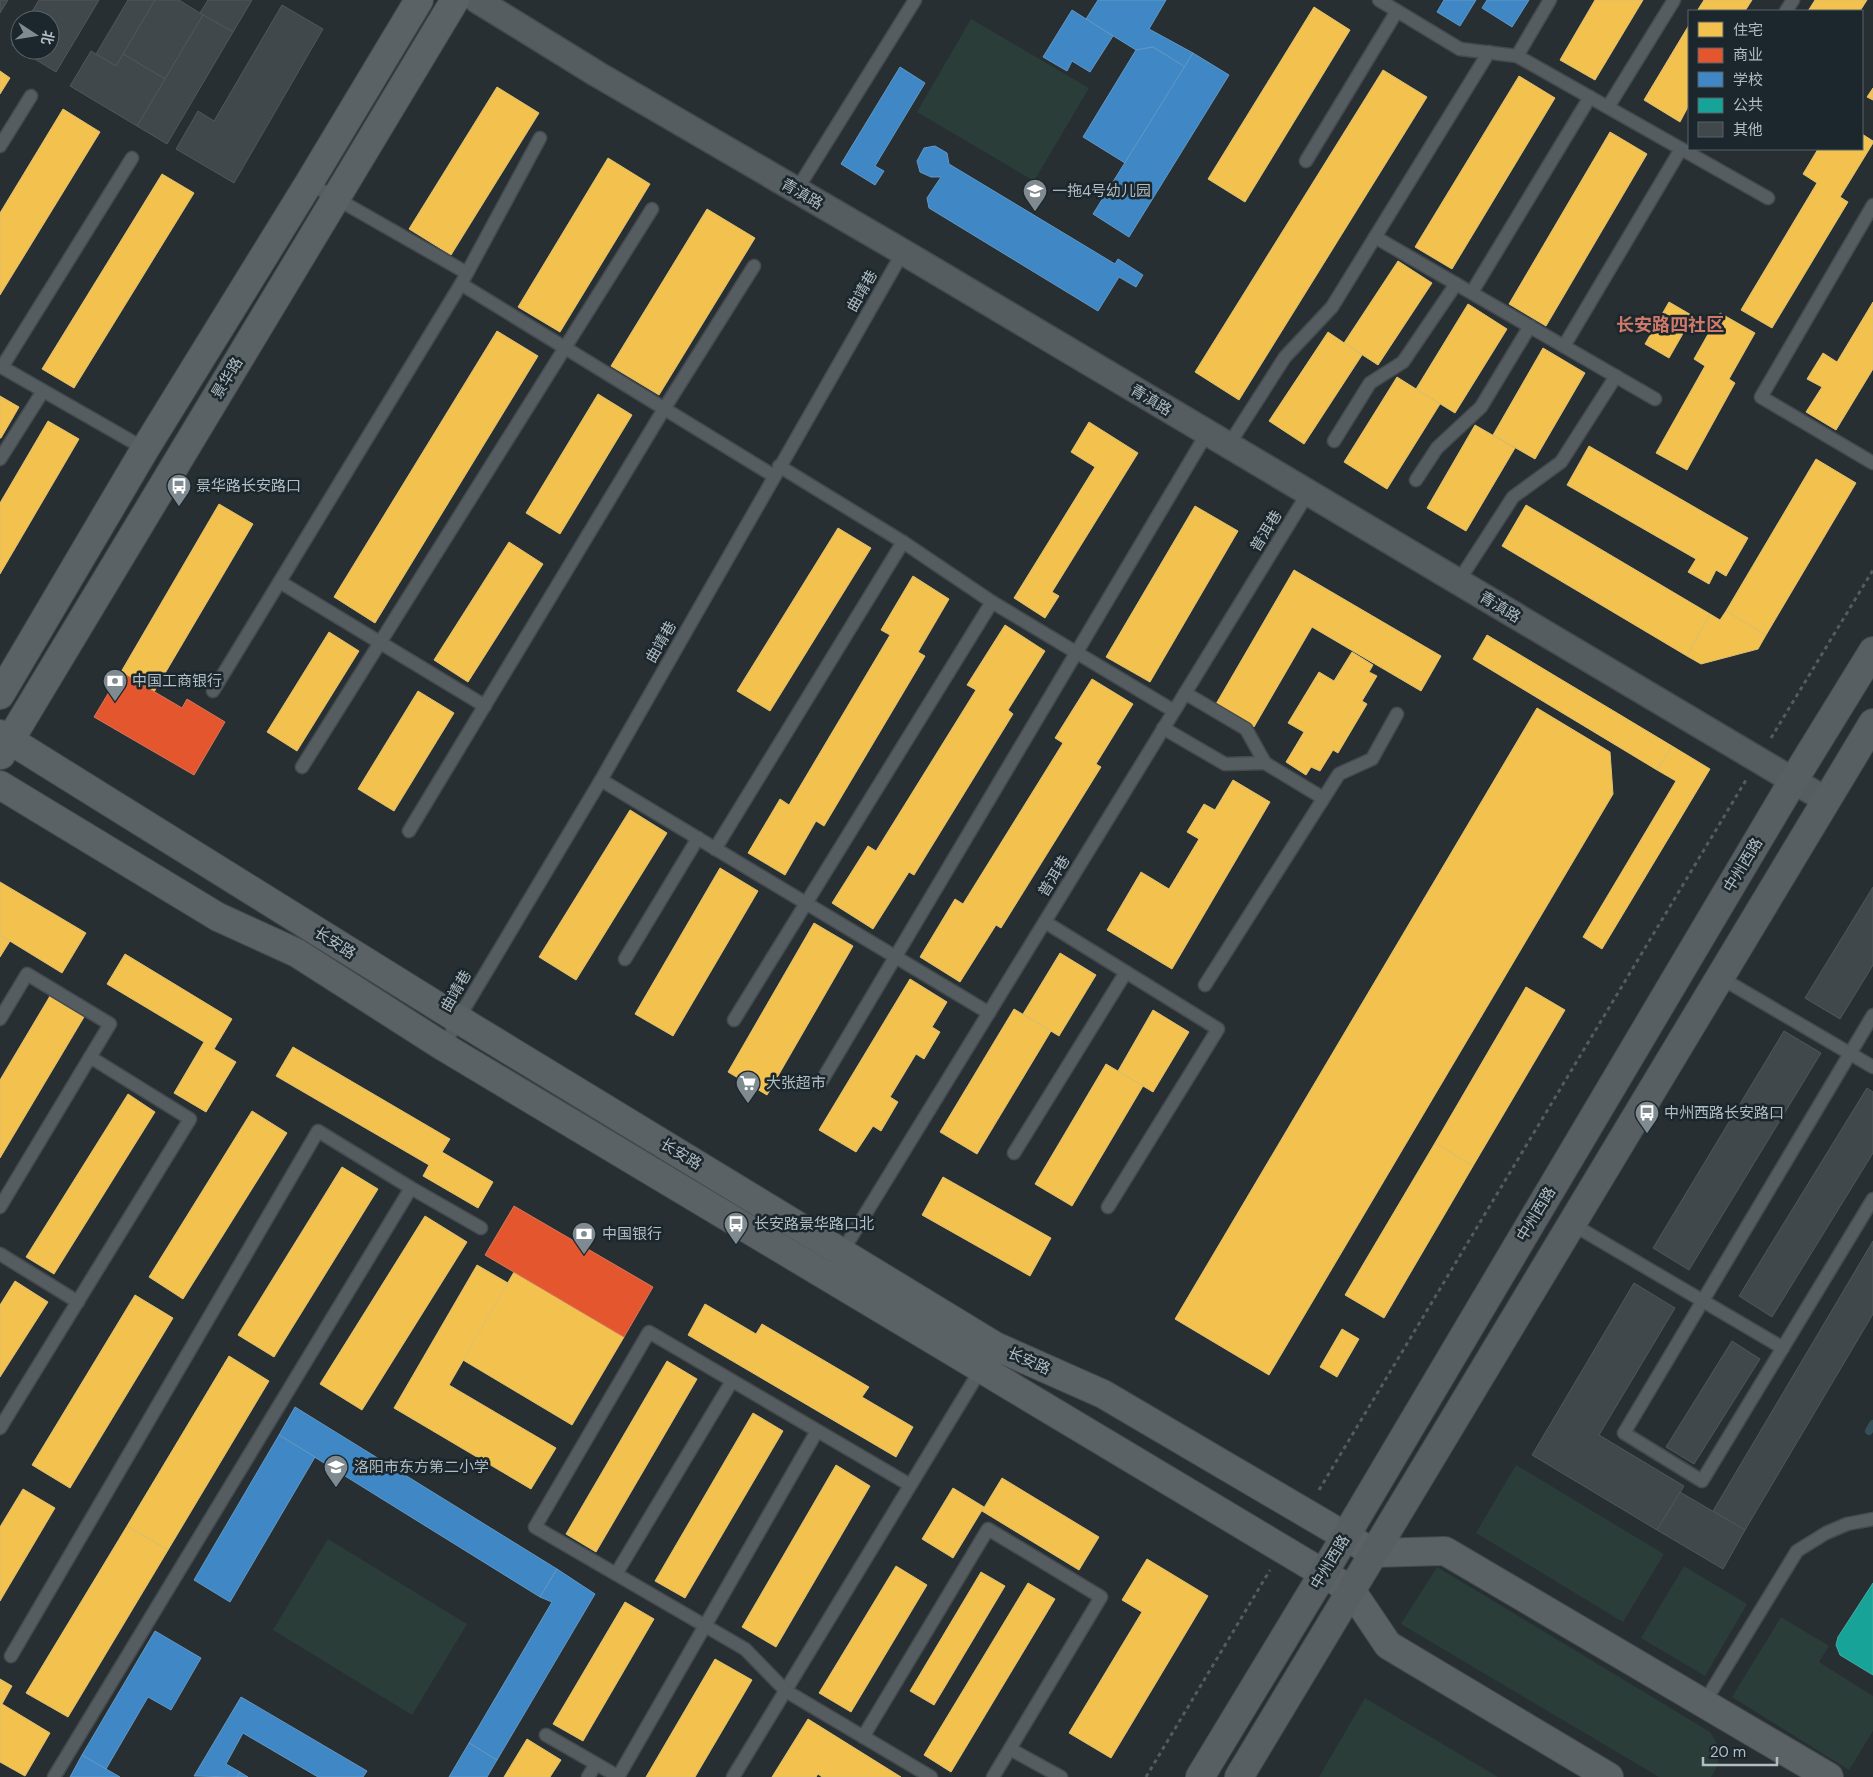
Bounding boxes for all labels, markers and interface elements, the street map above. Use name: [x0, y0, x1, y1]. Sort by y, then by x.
north arrow: [10, 10, 60, 60]
legend: [1688, 10, 1863, 150]
text: 住宅: [1733, 20, 1763, 40]
text: 北: [37, 29, 58, 46]
text: 商业: [1733, 45, 1763, 65]
text: 学校: [1733, 70, 1763, 90]
text: 公共: [1733, 95, 1763, 115]
text: 其他: [1733, 120, 1763, 140]
street label: 青滇路: [778, 174, 826, 214]
school or university icon: 一拖4号幼儿园: [1022, 178, 1048, 212]
place label: 一拖4号幼儿园: [1052, 181, 1151, 201]
street label: 曲靖巷: [842, 267, 882, 315]
district label: 长安路四社区: [1616, 313, 1724, 337]
street label: 景华路: [207, 354, 247, 402]
street label: 青滇路: [1127, 380, 1175, 420]
bus stop icon: 景华路长安路口: [166, 473, 192, 507]
place label: 景华路长安路口: [196, 476, 301, 496]
street label: 普洱巷: [1246, 507, 1286, 555]
street label: 青滇路: [1476, 587, 1524, 627]
street label: 曲靖巷: [641, 618, 681, 666]
bank icon: 中国工商银行: [102, 668, 128, 702]
place label: 中国工商银行: [132, 671, 222, 691]
street label: 中州西路: [1719, 834, 1767, 896]
street label: 普洱巷: [1034, 852, 1074, 900]
street label: 长安路: [311, 923, 359, 963]
street label: 曲靖巷: [436, 967, 476, 1015]
supermarket icon: 大张超市: [735, 1070, 761, 1104]
place label: 大张超市: [766, 1073, 826, 1093]
bus stop icon: 中州西路长安路口: [1634, 1100, 1660, 1134]
place label: 中州西路长安路口: [1664, 1103, 1784, 1123]
street label: 长安路: [657, 1134, 705, 1174]
street label: 中州西路: [1512, 1183, 1560, 1245]
bus stop icon: 长安路景华路口北: [723, 1211, 749, 1245]
place label: 长安路景华路口北: [754, 1214, 874, 1234]
bank icon: 中国银行: [571, 1221, 597, 1255]
place label: 中国银行: [602, 1224, 662, 1244]
street label: 长安路: [1004, 1343, 1054, 1379]
school or university icon: 洛阳市东方第二小学: [323, 1454, 349, 1488]
place label: 洛阳市东方第二小学: [354, 1457, 489, 1477]
street label: 中州西路: [1306, 1531, 1354, 1593]
scale bar: [1703, 1734, 1777, 1766]
text: 20 m: [1710, 1742, 1746, 1762]

